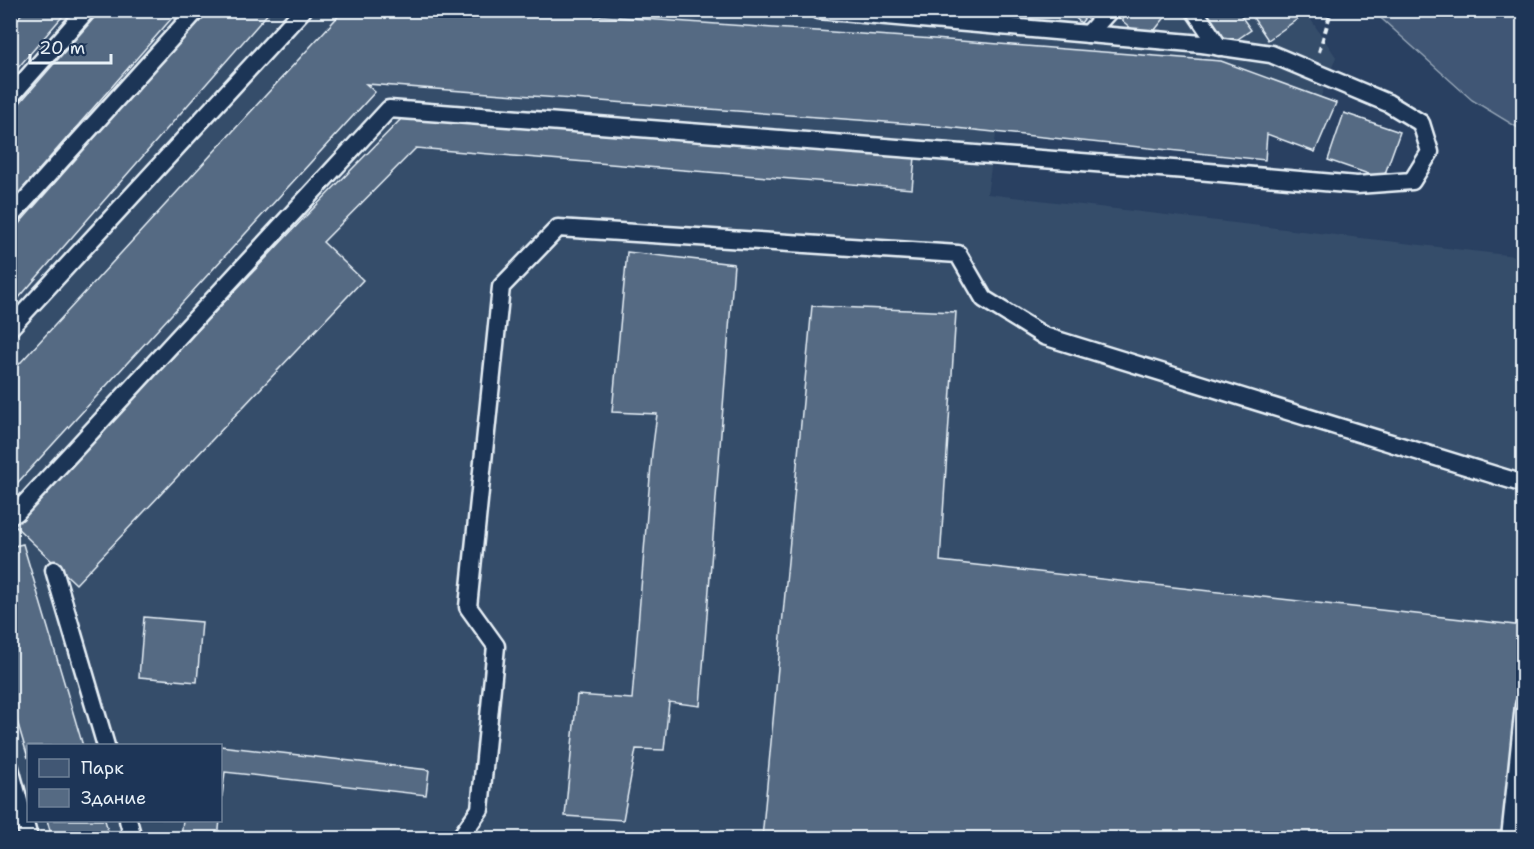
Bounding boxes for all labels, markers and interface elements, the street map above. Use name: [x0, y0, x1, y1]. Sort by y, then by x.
scale bar: [30, 27, 111, 65]
text: 20 m: [39, 36, 85, 60]
legend: [27, 744, 222, 822]
text: Парк: [81, 756, 124, 780]
text: Здание: [81, 786, 146, 810]

